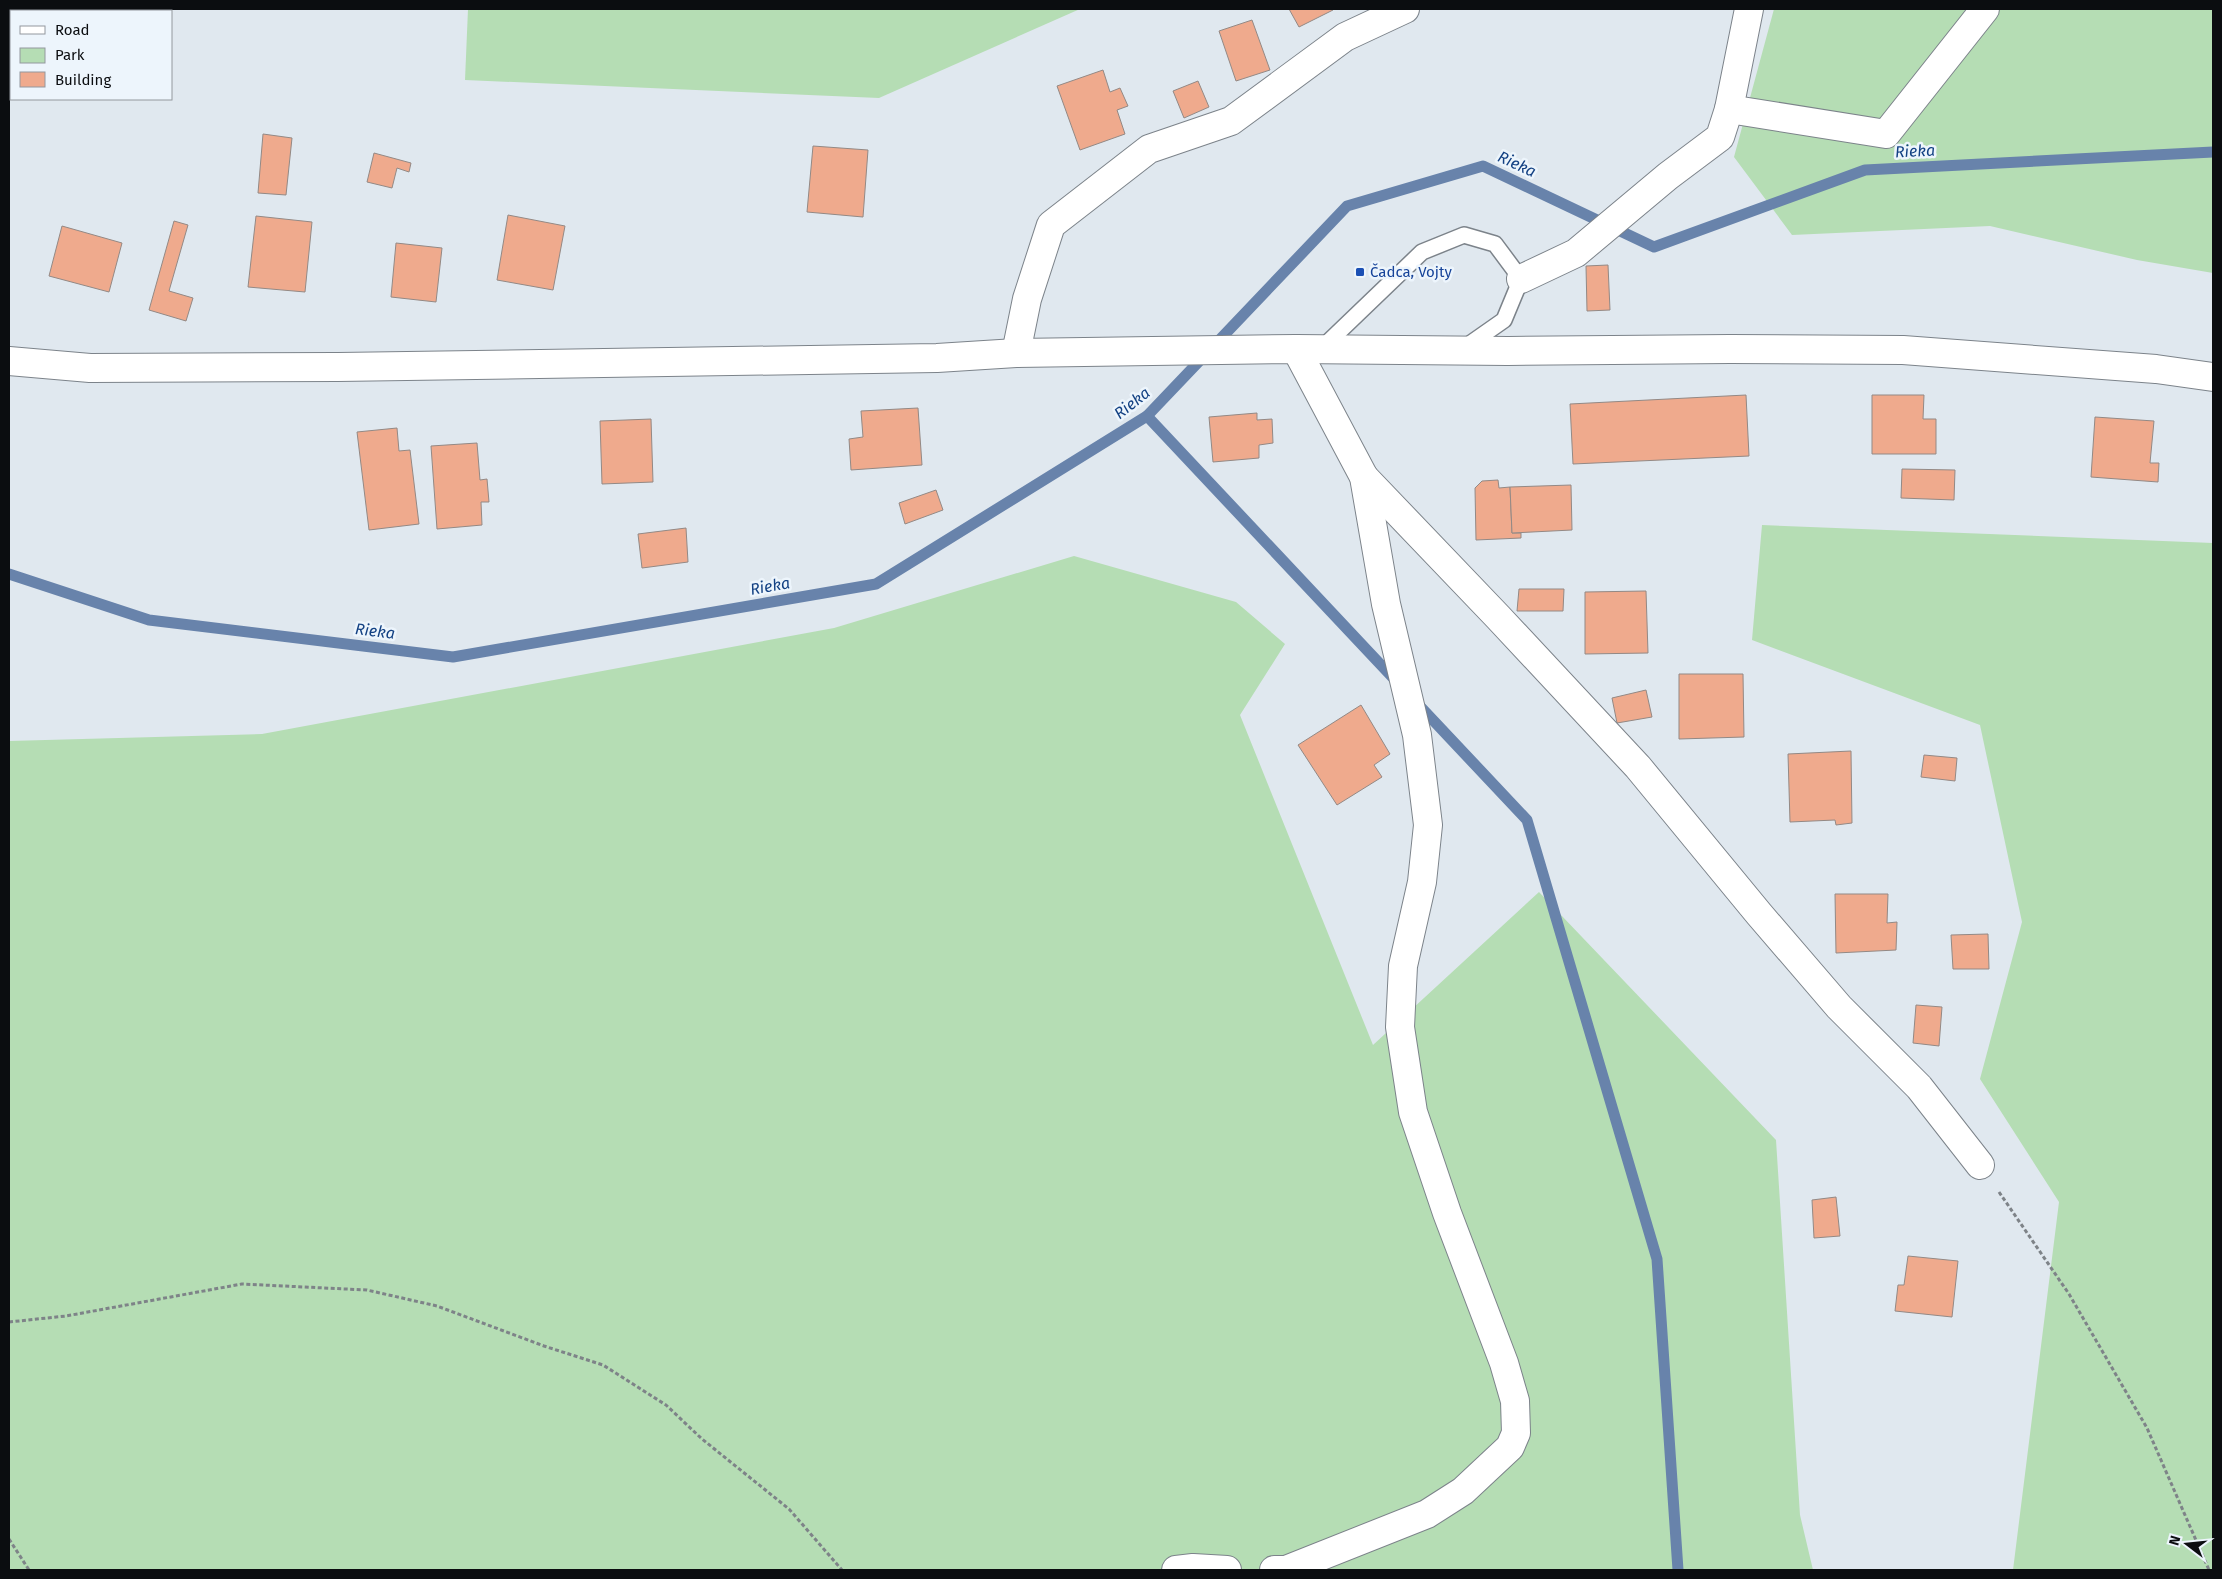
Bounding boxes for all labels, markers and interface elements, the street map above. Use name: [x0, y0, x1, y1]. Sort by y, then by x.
legend: [10, 10, 172, 100]
text: Road: [55, 21, 90, 39]
text: Park: [55, 46, 85, 64]
text: Building: [55, 71, 111, 89]
water label: Rieka: [1894, 140, 1936, 162]
water label: Rieka: [1495, 147, 1539, 181]
place label: Čadca, Vojty: [1370, 263, 1452, 281]
marker: Čadca, Vojty: [1354, 266, 1366, 278]
water label: Rieka: [1110, 383, 1154, 423]
water label: Rieka: [749, 573, 791, 599]
water label: Rieka: [354, 619, 396, 643]
north arrow: [2162, 1519, 2212, 1569]
text: N: [2166, 1534, 2184, 1547]

